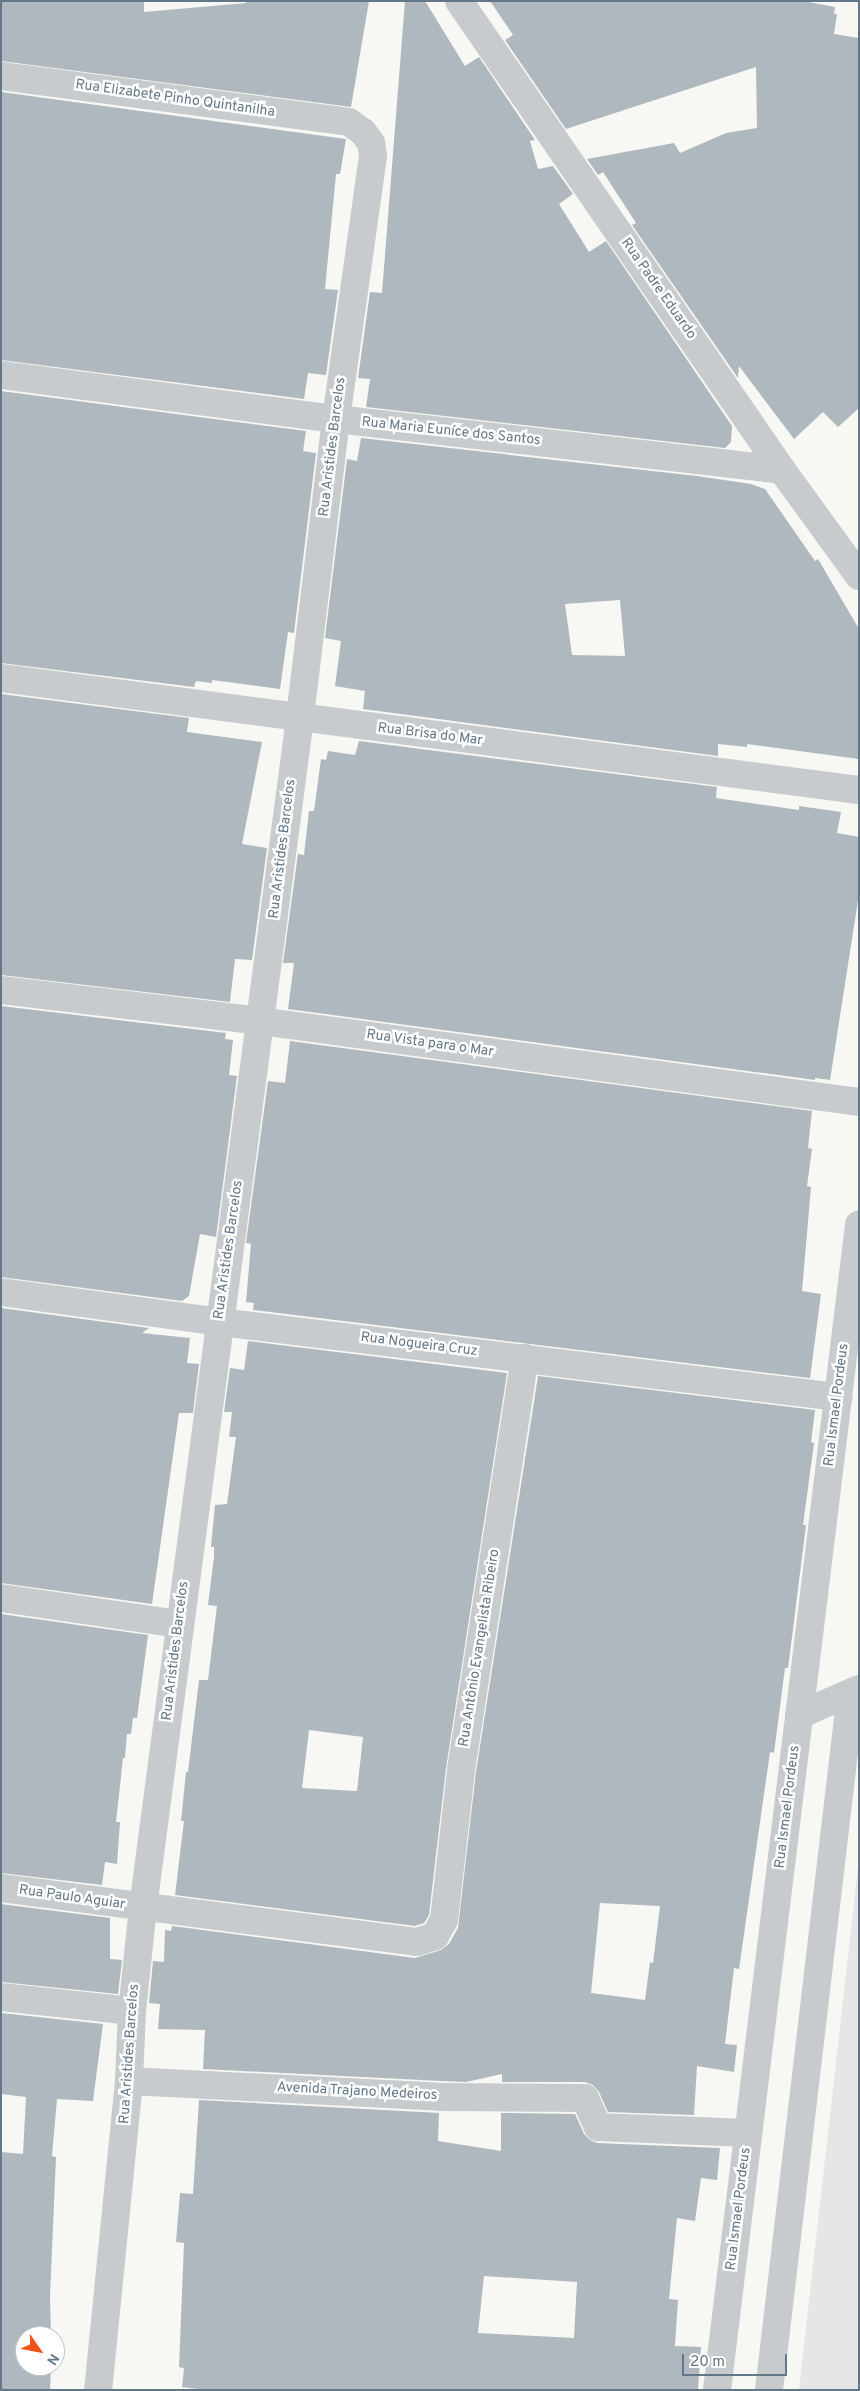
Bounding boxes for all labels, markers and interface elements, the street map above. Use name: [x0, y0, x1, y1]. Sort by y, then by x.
street label: Rua Elizabete Pinho Quintanilha: [74, 77, 276, 121]
street label: Rua Padre Eduardo: [617, 235, 699, 343]
street label: Rua Aristides Barcelos: [316, 376, 350, 518]
street label: Rua Maria Euníce dos Santos: [361, 414, 541, 450]
street label: Rua Brisa do Mar: [376, 720, 484, 750]
street label: Rua Aristides Barcelos: [266, 778, 300, 920]
street label: Rua Vista para o Mar: [365, 1027, 495, 1061]
street label: Rua Aristides Barcelos: [211, 1179, 247, 1321]
street label: Rua Nogueira Cruz: [360, 1329, 478, 1361]
street label: Rua Ismael Pordeus: [821, 1343, 853, 1467]
street label: Rua Antônio Evangelista Ribeiro: [456, 1548, 504, 1748]
street label: Rua Aristides Barcelos: [159, 1580, 193, 1722]
street label: Rua Ismael Pordeus: [772, 1745, 804, 1869]
street label: Rua Paulo Aguiar: [17, 1882, 127, 1914]
street label: Rua Aristides Barcelos: [117, 1983, 143, 2125]
street label: Avenida Trajano Medeiros: [276, 2079, 438, 2105]
street label: Rua Ismael Pordeus: [723, 2147, 755, 2271]
north arrow: [15, 2326, 65, 2376]
scale bar: [685, 2344, 790, 2376]
text: N: [42, 2350, 62, 2368]
text: 20 m: [690, 2353, 725, 2372]

